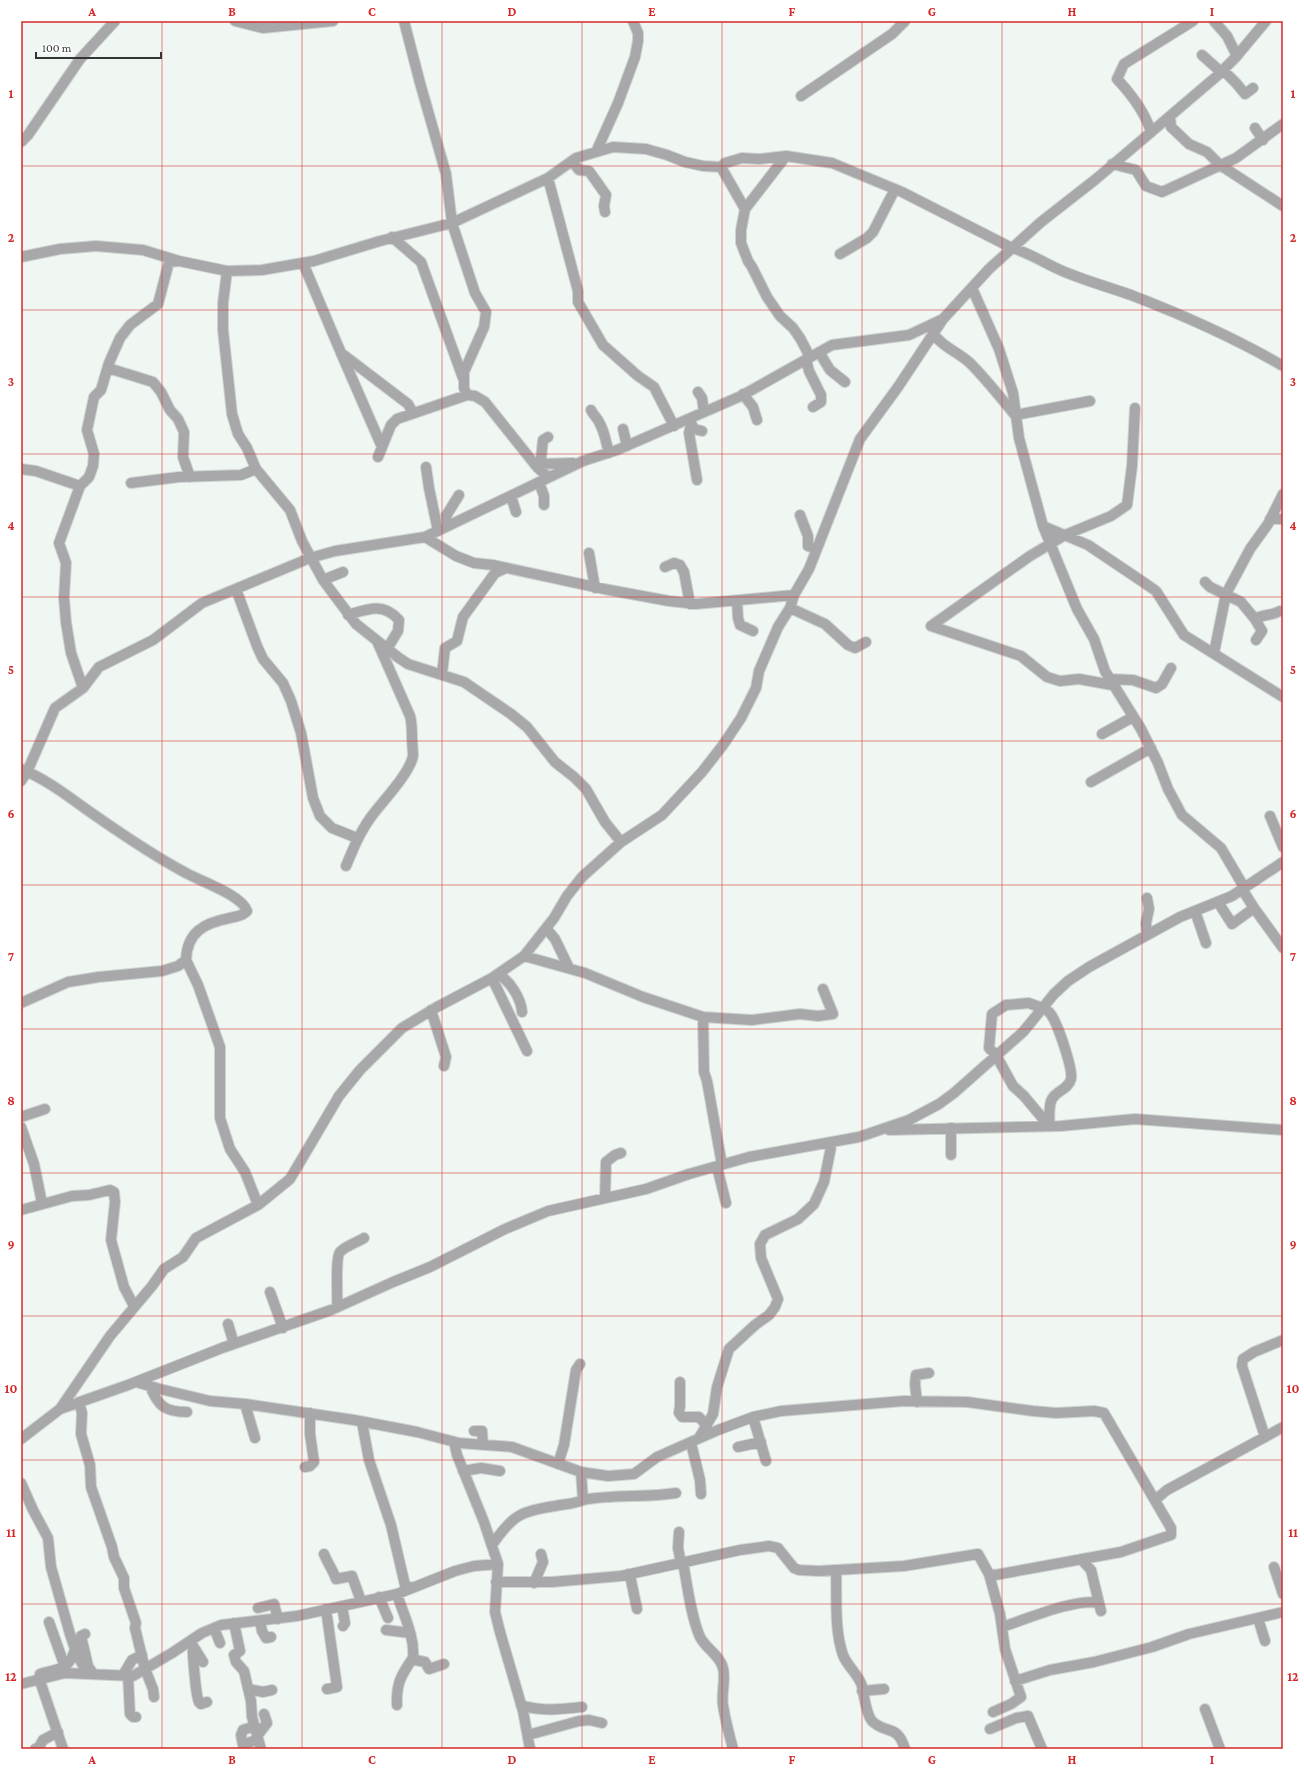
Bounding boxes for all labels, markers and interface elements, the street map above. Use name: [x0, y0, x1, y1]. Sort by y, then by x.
text: A: [87, 4, 96, 19]
text: B: [228, 4, 236, 19]
text: C: [368, 4, 376, 19]
text: D: [508, 4, 517, 19]
text: E: [648, 4, 656, 19]
text: F: [789, 4, 796, 19]
text: G: [928, 4, 936, 19]
text: H: [1068, 4, 1077, 19]
text: I: [1210, 4, 1214, 19]
scale bar: [36, 34, 161, 60]
text: 100 m: [42, 41, 72, 55]
text: 1: [9, 86, 14, 101]
text: 1: [1291, 86, 1296, 101]
text: 2: [8, 230, 15, 245]
text: 2: [1290, 230, 1297, 245]
text: 3: [8, 374, 14, 389]
text: 3: [1290, 374, 1296, 389]
text: 4: [7, 518, 15, 533]
text: 4: [1289, 518, 1297, 533]
text: 5: [8, 662, 14, 677]
text: 5: [1290, 662, 1296, 677]
text: 6: [7, 806, 15, 821]
text: 6: [1289, 806, 1297, 821]
text: 7: [8, 949, 14, 964]
text: 7: [1290, 949, 1296, 964]
text: 8: [7, 1093, 15, 1108]
text: 8: [1289, 1093, 1297, 1108]
text: 9: [7, 1237, 15, 1252]
text: 9: [1289, 1237, 1297, 1252]
text: 10: [5, 1381, 17, 1396]
text: 10: [1287, 1381, 1299, 1396]
text: 11: [6, 1525, 16, 1540]
text: 11: [1288, 1525, 1298, 1540]
text: 12: [5, 1669, 17, 1684]
text: 12: [1287, 1669, 1299, 1684]
text: A: [87, 1752, 96, 1767]
text: B: [228, 1752, 236, 1767]
text: C: [368, 1752, 376, 1767]
text: D: [508, 1752, 517, 1767]
text: E: [648, 1752, 656, 1767]
text: F: [789, 1752, 796, 1767]
text: G: [928, 1752, 936, 1767]
text: H: [1068, 1752, 1077, 1767]
text: I: [1210, 1752, 1214, 1767]

